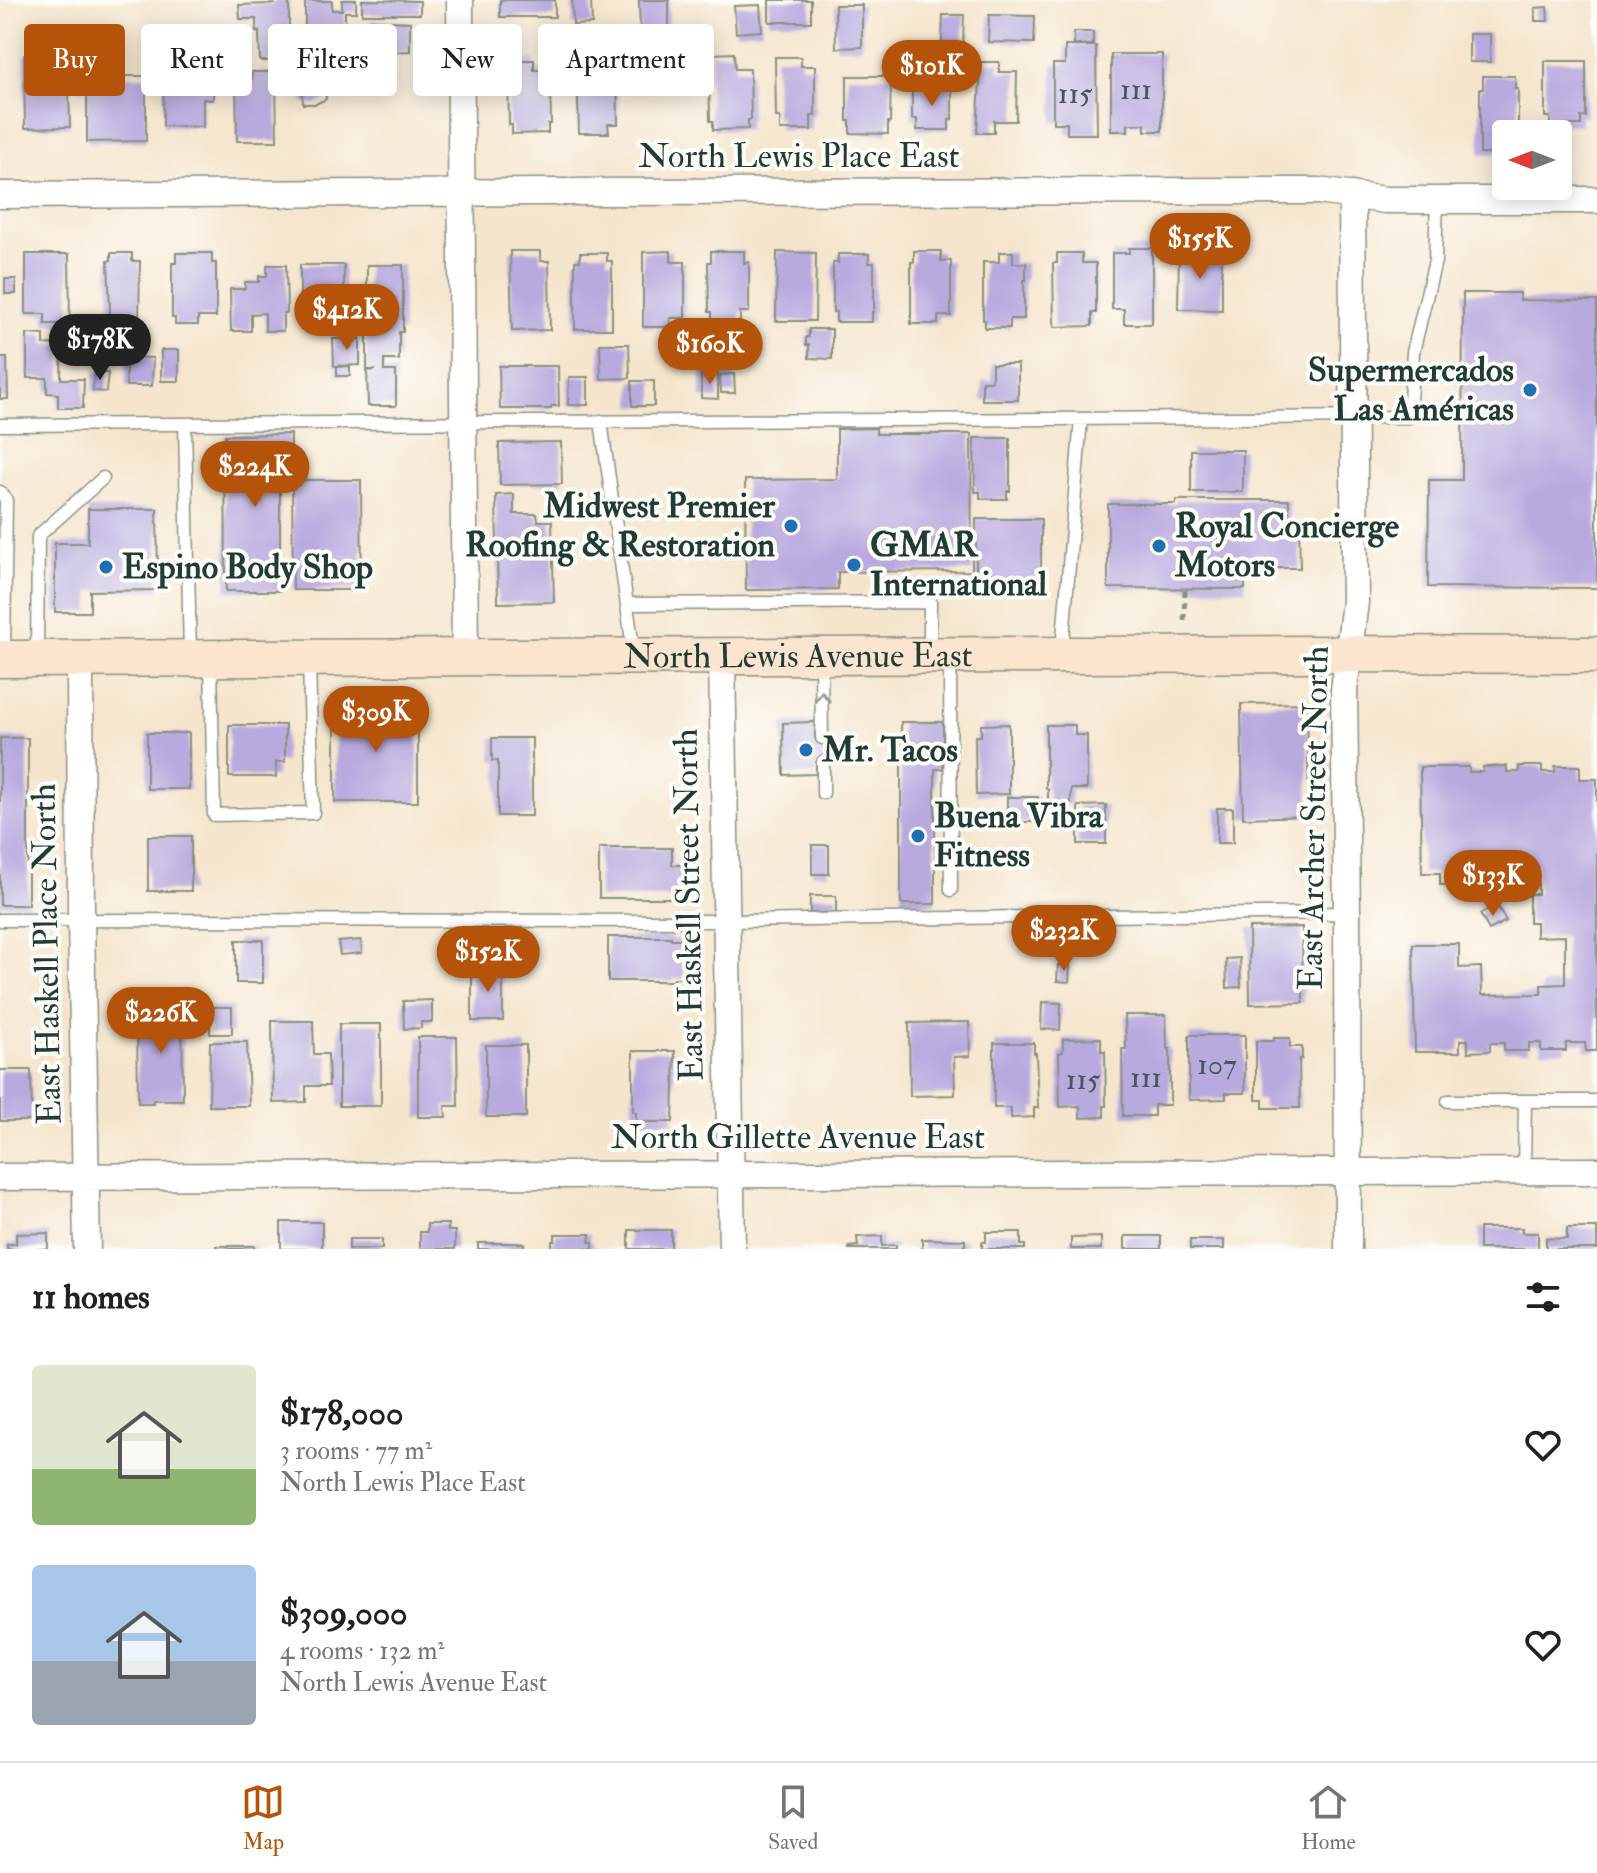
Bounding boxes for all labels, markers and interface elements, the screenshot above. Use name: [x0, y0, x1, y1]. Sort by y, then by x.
chip: Buy: [24, 24, 125, 96]
chip: Rent: [141, 24, 252, 96]
chip: Filters: [268, 24, 397, 96]
chip: New: [413, 24, 522, 96]
chip: Apartment: [538, 24, 714, 96]
pin: $101K: [876, 40, 988, 108]
text: $101K: [900, 50, 964, 82]
house number: 111: [1120, 71, 1152, 108]
house number: 115: [1058, 75, 1093, 112]
north arrow: [1492, 120, 1572, 200]
map controls: [1492, 120, 1572, 200]
street label: North Lewis Place East: [638, 135, 960, 178]
pin: $155K: [1144, 213, 1256, 281]
text: $155K: [1168, 223, 1232, 255]
pin: $412K: [291, 284, 403, 352]
text: $412K: [312, 294, 382, 326]
pin: $178K: [44, 314, 156, 382]
pin: $160K: [654, 318, 766, 386]
text: $178K: [67, 324, 133, 356]
text: $160K: [676, 328, 744, 360]
place label: Supermercados Las Américas: [1308, 349, 1514, 431]
marker: Supermercados Las Américas: [1521, 381, 1539, 399]
pin: $224K: [199, 441, 311, 509]
text: $224K: [218, 451, 292, 483]
place label: Midwest Premier Roofing & Restoration: [465, 485, 776, 567]
place label: Royal Concierge Motors: [1174, 505, 1400, 587]
marker: Midwest Premier Roofing & Restoration: [782, 517, 800, 535]
place label: GMAR International: [870, 524, 1047, 606]
marker: Royal Concierge Motors: [1150, 537, 1168, 555]
place label: Espino Body Shop: [122, 546, 373, 589]
marker: GMAR International: [845, 556, 863, 574]
marker: Espino Body Shop: [97, 558, 115, 576]
street label: North Lewis Avenue East: [623, 634, 973, 678]
street label: East Archer Street North: [1289, 645, 1339, 991]
pin: $309K: [320, 686, 432, 754]
one-way arrow: [813, 690, 831, 703]
text: $309K: [341, 696, 411, 728]
street label: East Haskell Street North: [664, 728, 714, 1082]
place label: Mr. Tacos: [821, 729, 958, 772]
marker: Mr. Tacos: [797, 741, 815, 759]
street label: East Haskell Place North: [23, 783, 71, 1125]
place label: Buena Vibra Fitness: [934, 795, 1104, 877]
marker: Buena Vibra Fitness: [909, 827, 927, 845]
pin: $133K: [1437, 850, 1549, 918]
text: $133K: [1462, 860, 1524, 892]
pin: $232K: [1008, 905, 1120, 973]
text: $232K: [1029, 915, 1099, 947]
pin: $152K: [432, 926, 544, 994]
text: $152K: [455, 936, 521, 968]
pin: $226K: [105, 987, 217, 1055]
text: $226K: [125, 997, 197, 1029]
house number: 107: [1197, 1046, 1237, 1083]
house number: 111: [1130, 1059, 1162, 1096]
house number: 115: [1066, 1061, 1101, 1098]
street label: North Gillette Avenue East: [611, 1116, 985, 1159]
icon: filters: [1521, 1275, 1565, 1319]
text: 11 homes: [32, 1276, 150, 1319]
text: $178,000: [280, 1392, 403, 1435]
icon: home: [96, 1397, 192, 1493]
icon: heart: [1521, 1423, 1565, 1467]
text: 3 rooms · 77 m²: [280, 1435, 432, 1467]
text: North Lewis Place East: [280, 1467, 526, 1499]
text: $309,000: [280, 1592, 408, 1635]
icon: home: [96, 1597, 192, 1693]
icon: heart: [1521, 1623, 1565, 1667]
text: 4 rooms · 132 m²: [280, 1635, 445, 1667]
text: North Lewis Avenue East: [280, 1667, 547, 1699]
tab: Map: [241, 1780, 285, 1856]
tab: Saved: [768, 1780, 818, 1856]
tab: Home: [1301, 1780, 1356, 1856]

